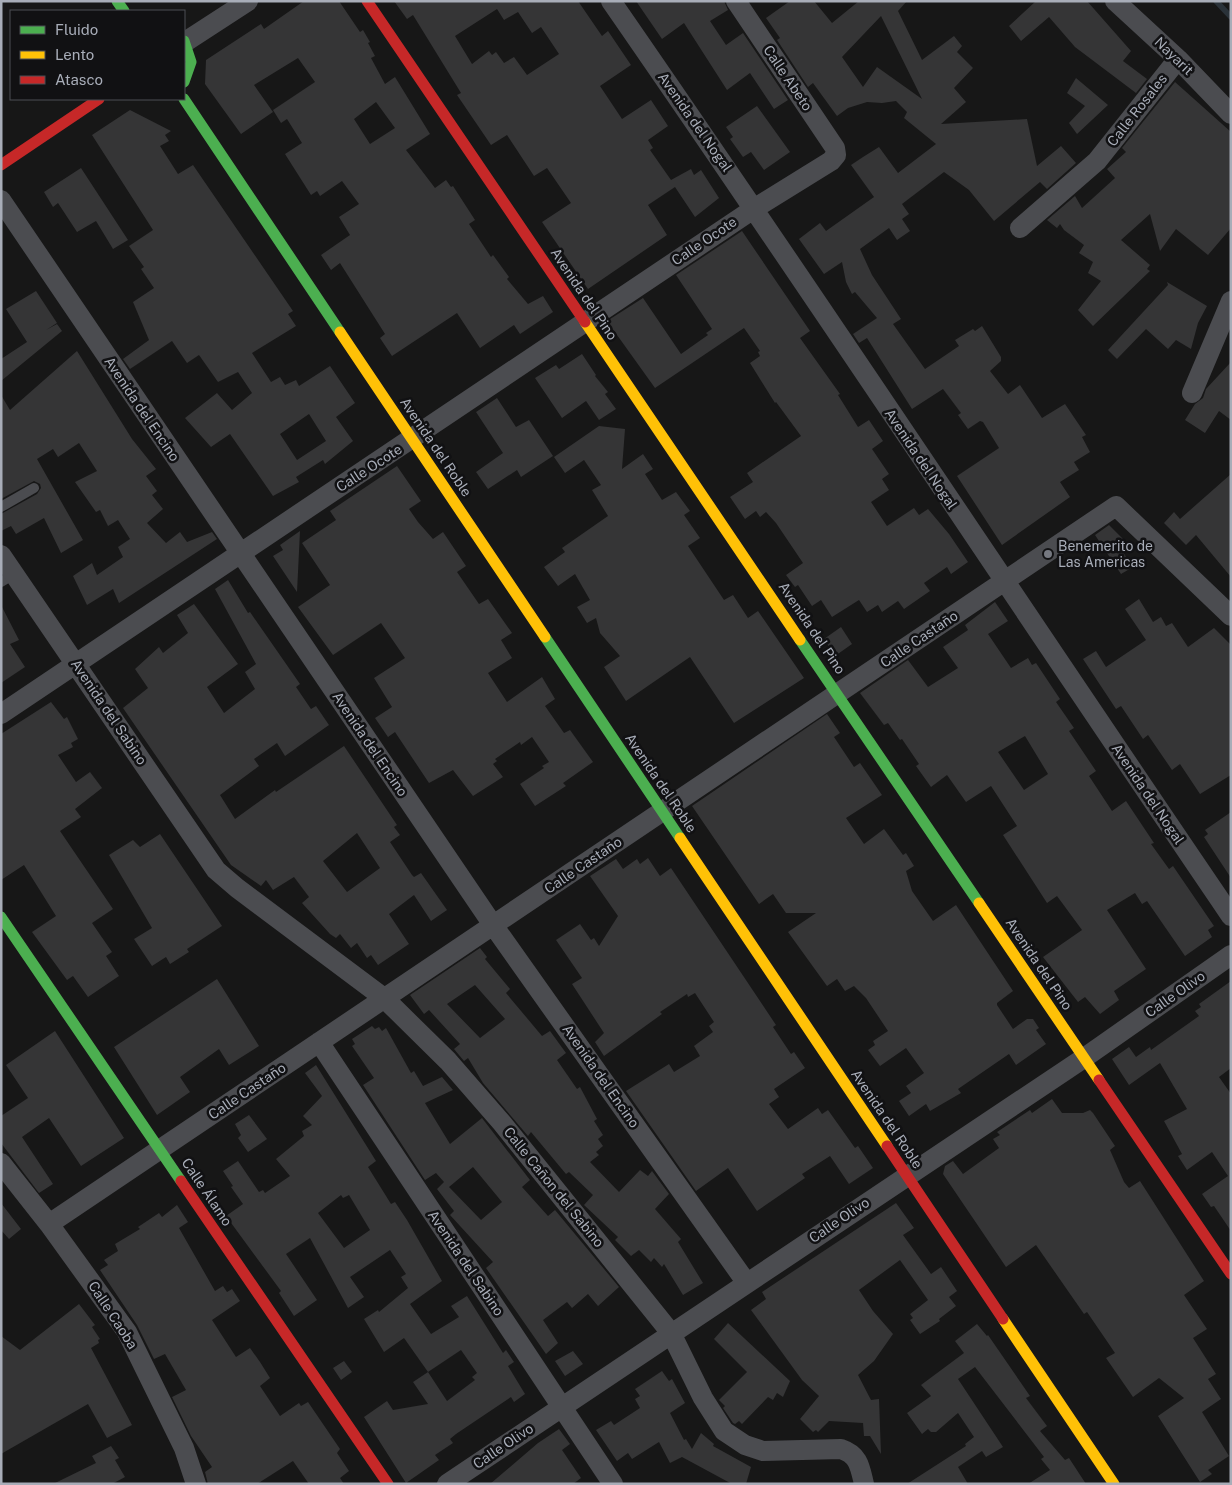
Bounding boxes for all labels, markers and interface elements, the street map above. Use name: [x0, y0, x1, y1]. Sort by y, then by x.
legend: [10, 10, 185, 100]
text: Fluido: [55, 21, 98, 38]
street label: Nayarit: [1151, 34, 1197, 78]
street label: Calle Abeto: [760, 42, 816, 114]
text: Lento: [55, 46, 94, 63]
street label: Avenida del Nogal: [655, 69, 735, 175]
text: Atasco: [55, 71, 103, 88]
street label: Calle Rosales: [1104, 71, 1170, 149]
street label: Calle Ocote: [668, 213, 740, 269]
street label: Avenida del Pino: [547, 245, 621, 343]
street label: Avenida del Encino: [101, 354, 183, 464]
street label: Avenida del Roble: [397, 394, 475, 500]
street label: Avenida del Nogal: [882, 406, 960, 512]
street label: Calle Ocote: [333, 441, 405, 495]
place label: Benemerito de Las Americas: [1058, 538, 1153, 570]
marker: Benemerito de Las Americas: [1042, 548, 1054, 560]
street label: Avenida del Pino: [775, 579, 849, 677]
street label: Calle Castaño: [877, 607, 961, 671]
street label: Avenida del Sabino: [68, 656, 150, 768]
street label: Avenida del Encino: [329, 689, 411, 799]
street label: Avenida del Roble: [622, 730, 700, 836]
street label: Avenida del Nogal: [1109, 741, 1187, 847]
street label: Calle Castaño: [541, 833, 625, 897]
street label: Avenida del Pino: [1002, 915, 1076, 1013]
street label: Calle Olivo: [1142, 968, 1208, 1020]
street label: Avenida del Encino: [559, 1021, 643, 1131]
street label: Calle Castaño: [205, 1059, 289, 1123]
street label: Avenida del Roble: [848, 1066, 926, 1172]
street label: Calle Cañon del Sabino: [501, 1124, 607, 1250]
street label: Calle Álamo: [178, 1154, 236, 1229]
street label: Calle Olivo: [806, 1194, 872, 1246]
street label: Avenida del Sabino: [425, 1207, 507, 1319]
street label: Calle Caoba: [85, 1278, 141, 1352]
street label: Calle Olivo: [470, 1420, 536, 1472]

